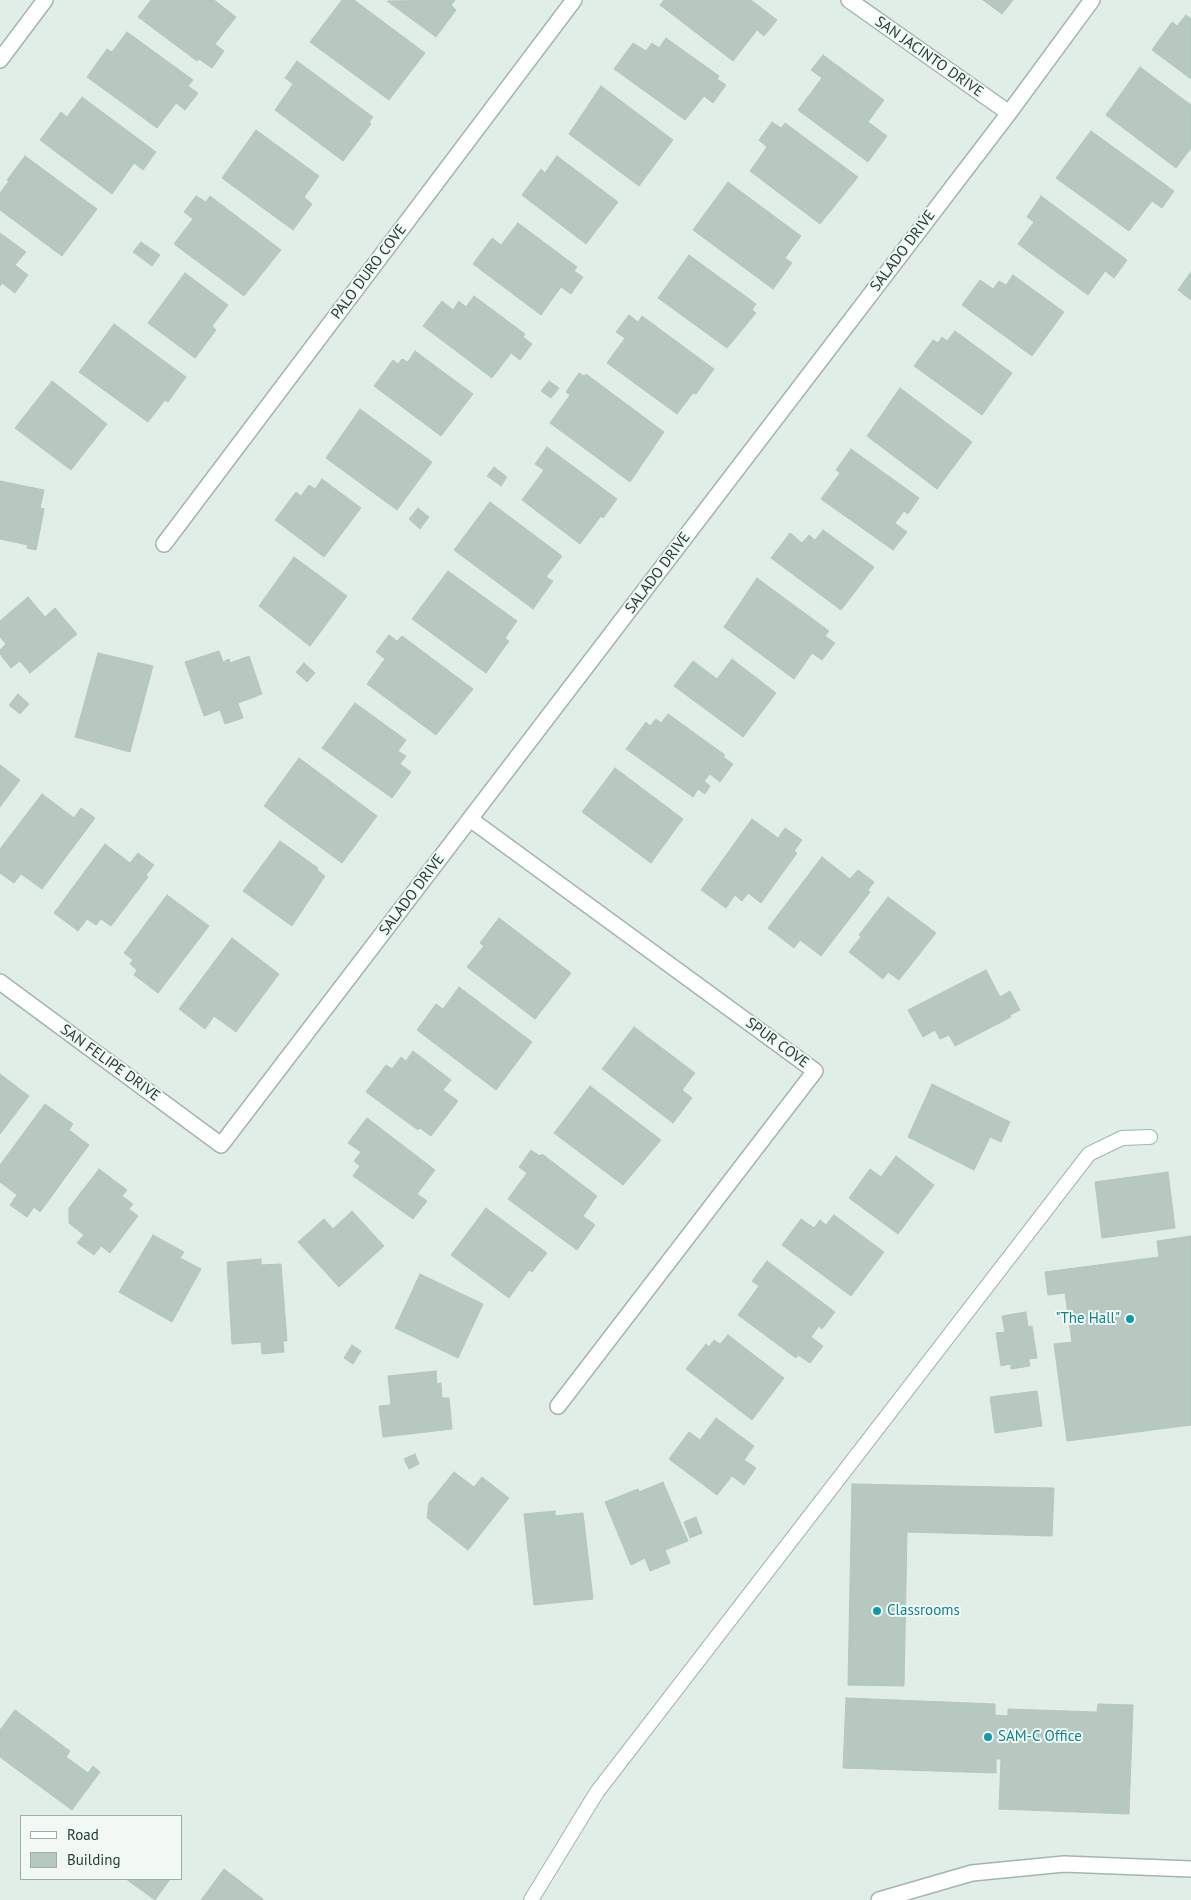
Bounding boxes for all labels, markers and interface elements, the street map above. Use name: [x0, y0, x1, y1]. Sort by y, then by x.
street label: SAN JACINTO DRIVE: [871, 13, 987, 101]
street label: SALADO DRIVE: [867, 207, 939, 295]
street label: PALO DURO COVE: [328, 221, 410, 323]
street label: SALADO DRIVE: [622, 529, 694, 617]
street label: SALADO DRIVE: [376, 851, 448, 939]
street label: SPUR COVE: [742, 1014, 812, 1072]
street label: SAN FELIPE DRIVE: [57, 1021, 163, 1105]
place label: "The Hall": [1056, 1310, 1120, 1328]
marker: "The Hall": [1124, 1313, 1136, 1325]
place label: Classrooms: [887, 1602, 960, 1620]
marker: Classrooms: [871, 1605, 883, 1617]
place label: SAM-C Office: [998, 1728, 1082, 1746]
marker: SAM-C Office: [982, 1731, 994, 1743]
legend: [20, 1815, 182, 1880]
text: Road: [67, 1825, 99, 1844]
text: Building: [67, 1850, 121, 1869]

